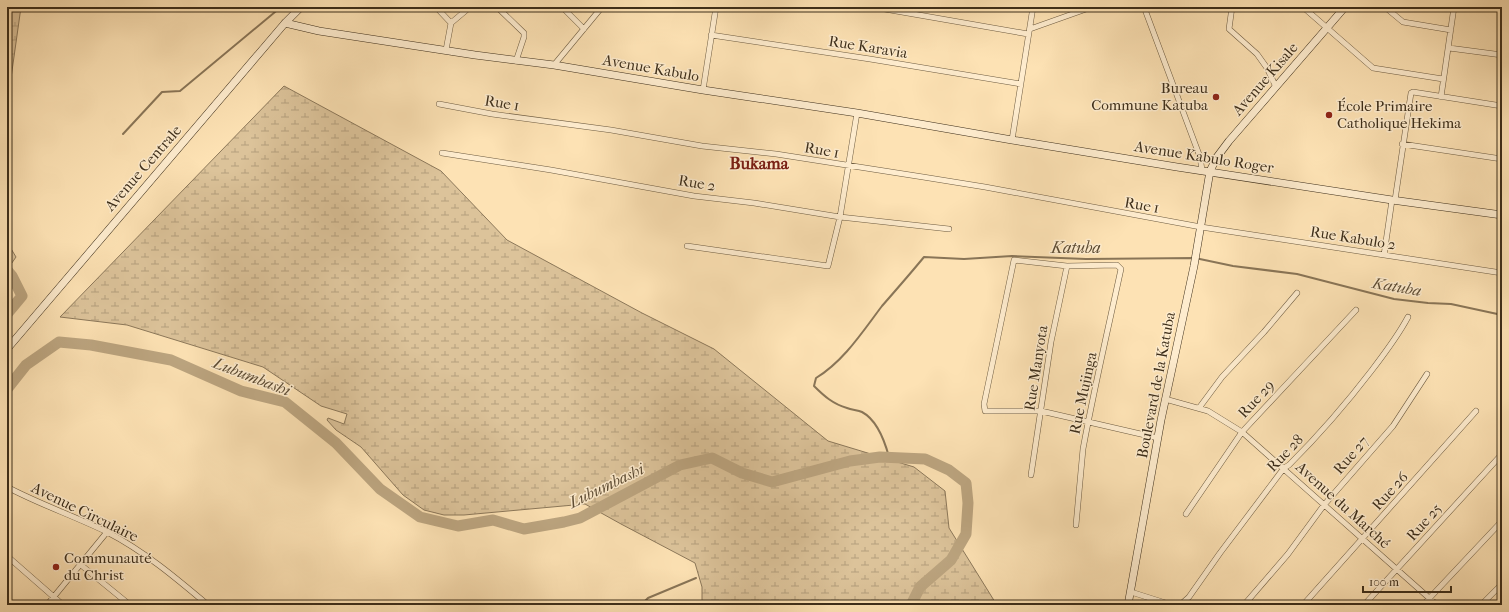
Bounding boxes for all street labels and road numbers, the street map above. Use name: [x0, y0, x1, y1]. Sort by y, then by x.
street label: Rue Karavia: [827, 32, 910, 62]
street label: Avenue Kisale: [1228, 38, 1302, 120]
street label: Avenue Kabulo: [600, 50, 701, 85]
street label: Rue 1: [483, 91, 521, 115]
street label: Avenue Centrale: [100, 121, 186, 215]
street label: Avenue Kabulo Roger: [1132, 137, 1276, 177]
street label: Rue 1: [803, 138, 841, 162]
street label: Rue 2: [677, 171, 717, 195]
street label: Rue 1: [1123, 193, 1161, 217]
street label: Rue Kabulo 2: [1309, 222, 1397, 254]
street label: Boulevard de la Katuba: [1133, 309, 1179, 460]
street label: Rue Manyota: [1020, 323, 1052, 412]
street label: Rue Mujinga: [1065, 349, 1101, 436]
street label: Rue 29: [1234, 376, 1278, 422]
street label: Rue 28: [1263, 431, 1307, 475]
street label: Rue 27: [1330, 432, 1372, 478]
street label: Avenue du Marché: [1291, 457, 1394, 552]
street label: Rue 26: [1368, 467, 1413, 514]
street label: Avenue Circulaire: [28, 478, 142, 546]
street label: Rue 25: [1403, 500, 1445, 544]

